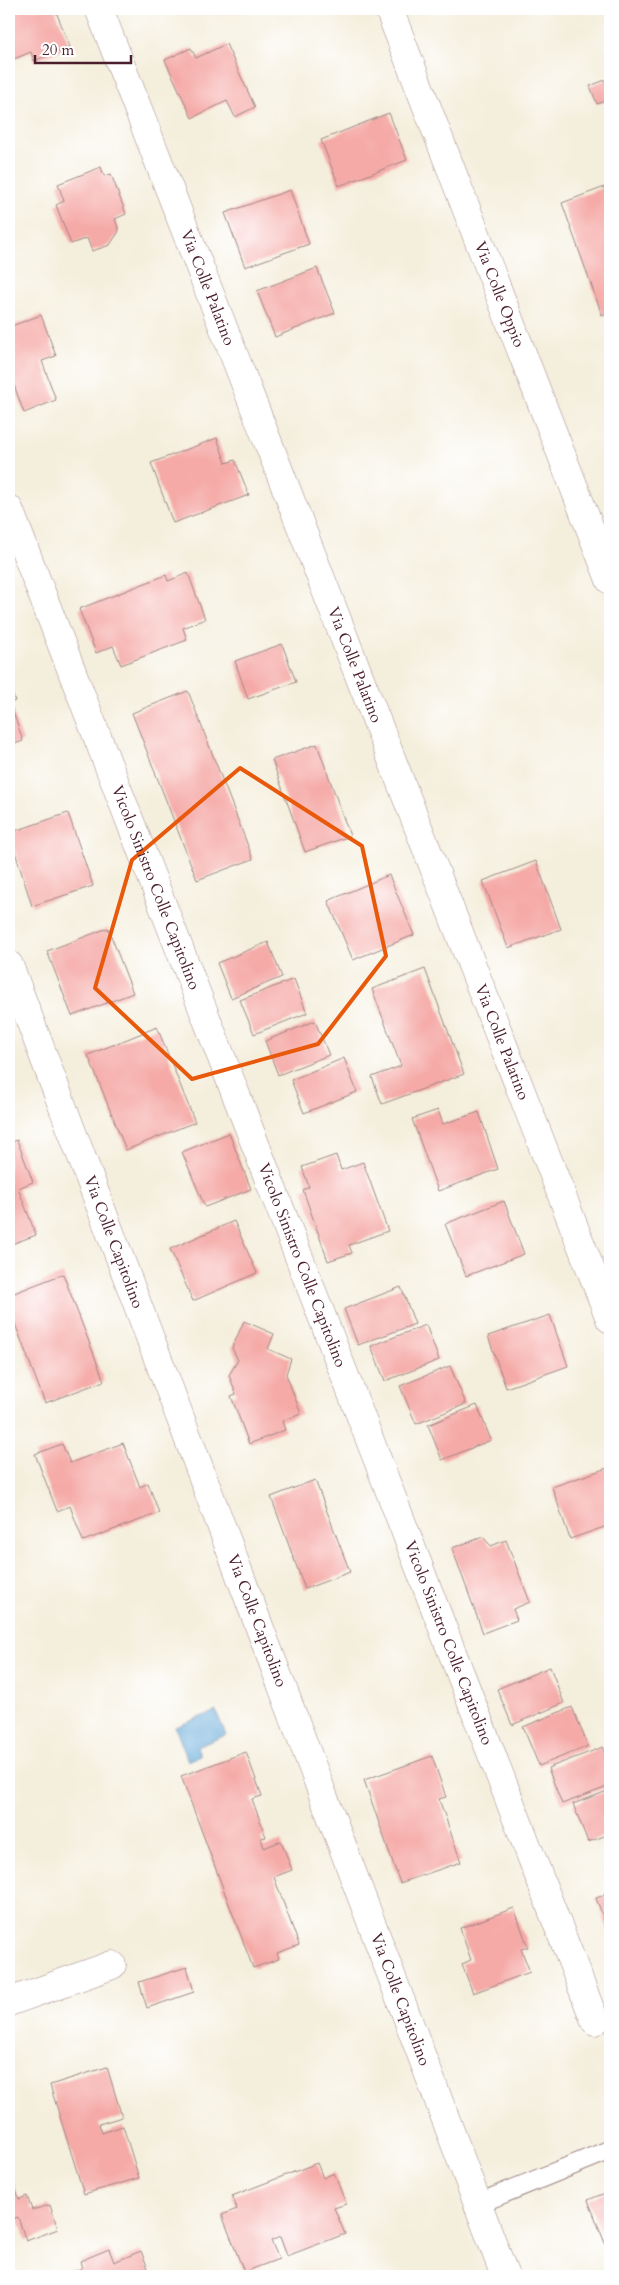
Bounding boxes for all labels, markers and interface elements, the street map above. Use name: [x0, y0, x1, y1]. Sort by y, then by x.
scale bar: [35, 32, 131, 64]
text: 20 m: [42, 40, 74, 60]
street label: Via Colle Palatino: [175, 226, 240, 349]
street label: Via Colle Oppio: [469, 238, 530, 351]
street label: Via Colle Palatino: [322, 604, 388, 726]
street label: Vicolo Sinistro Colle Capitolino: [106, 782, 205, 993]
street label: Via Colle Palatino: [469, 981, 535, 1104]
street label: Vicolo Sinistro Colle Capitolino: [253, 1160, 352, 1371]
street label: Via Colle Capitolino: [79, 1172, 149, 1312]
street label: Vicolo Sinistro Colle Capitolino: [399, 1537, 498, 1748]
street label: Via Colle Capitolino: [222, 1551, 292, 1690]
street label: Via Colle Capitolino: [365, 1930, 436, 2069]

